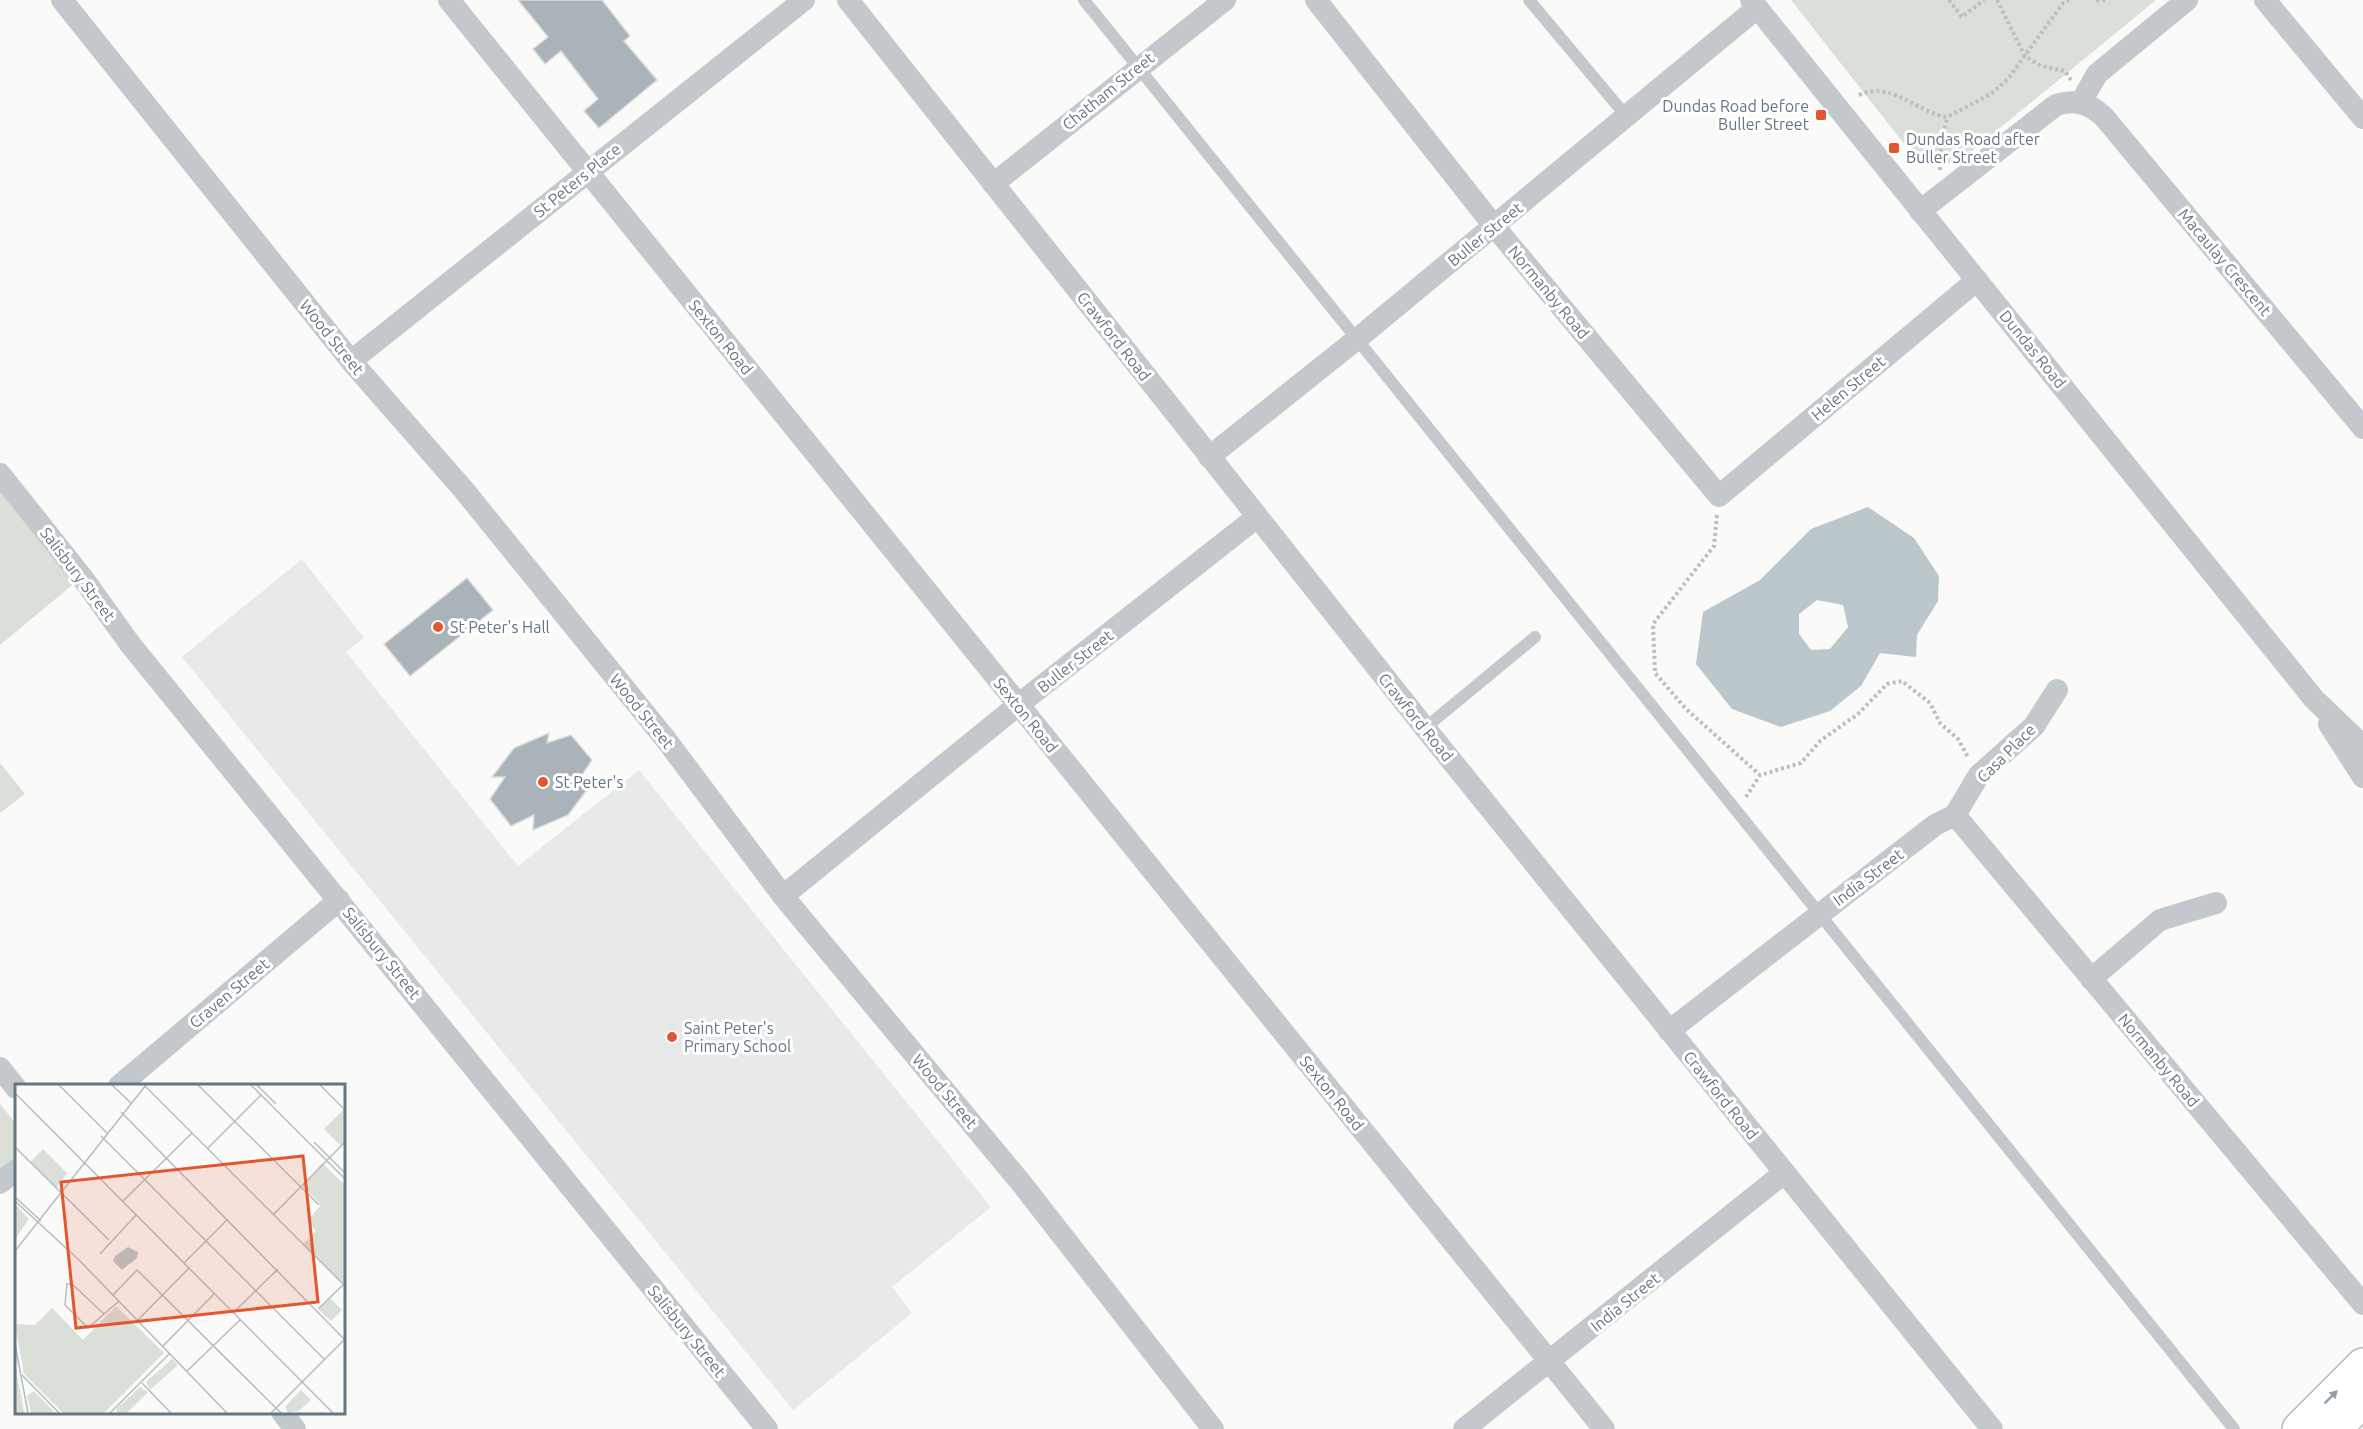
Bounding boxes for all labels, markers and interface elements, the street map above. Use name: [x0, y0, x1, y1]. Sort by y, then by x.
street label: Chatham Street: [1058, 48, 1158, 134]
place label: Dundas Road before Buller Street: [1662, 97, 1810, 133]
marker: Dundas Road before Buller Street: [1814, 108, 1828, 122]
place label: Dundas Road after Buller Street: [1906, 130, 2040, 166]
street label: St Peters Place: [530, 140, 624, 220]
marker: Dundas Road after Buller Street: [1887, 141, 1901, 155]
street label: Buller Street: [1444, 198, 1527, 270]
street label: Macaulay Crescent: [2175, 205, 2275, 320]
street label: Normanby Road: [1505, 242, 1593, 342]
street label: Crawford Road: [1074, 288, 1154, 384]
street label: Wood Street: [296, 296, 368, 379]
street label: Sexton Road: [685, 296, 757, 378]
street label: Dundas Road: [1996, 307, 2070, 391]
street label: Helen Street: [1808, 352, 1889, 424]
street label: Salisbury Street: [37, 524, 120, 625]
place label: St Peter's Hall: [450, 618, 550, 636]
marker: St Peter's Hall: [431, 620, 445, 634]
street label: Buller Street: [1034, 625, 1117, 696]
street label: Crawford Road: [1375, 669, 1457, 765]
street label: Wood Street: [606, 670, 678, 753]
street label: Sexton Road: [990, 674, 1062, 756]
street label: Casa Place: [1973, 720, 2039, 786]
place label: St Peter's: [555, 773, 623, 791]
marker: St Peter's: [536, 775, 550, 789]
street label: India Street: [1829, 844, 1907, 909]
street label: Salisbury Street: [340, 904, 425, 1003]
street label: Craven Street: [186, 954, 273, 1031]
street label: Normanby Road: [2115, 1010, 2203, 1110]
place label: Saint Peter's Primary School: [684, 1019, 791, 1055]
marker: Saint Peter's Primary School: [665, 1030, 679, 1044]
street label: Crawford Road: [1680, 1047, 1762, 1143]
street label: Wood Street: [909, 1050, 982, 1132]
street label: Sexton Road: [1296, 1052, 1368, 1134]
inset map: [15, 1084, 345, 1414]
street label: India Street: [1587, 1268, 1663, 1335]
street label: Salisbury Street: [645, 1282, 730, 1381]
one-way arrow: [2324, 1389, 2338, 1404]

